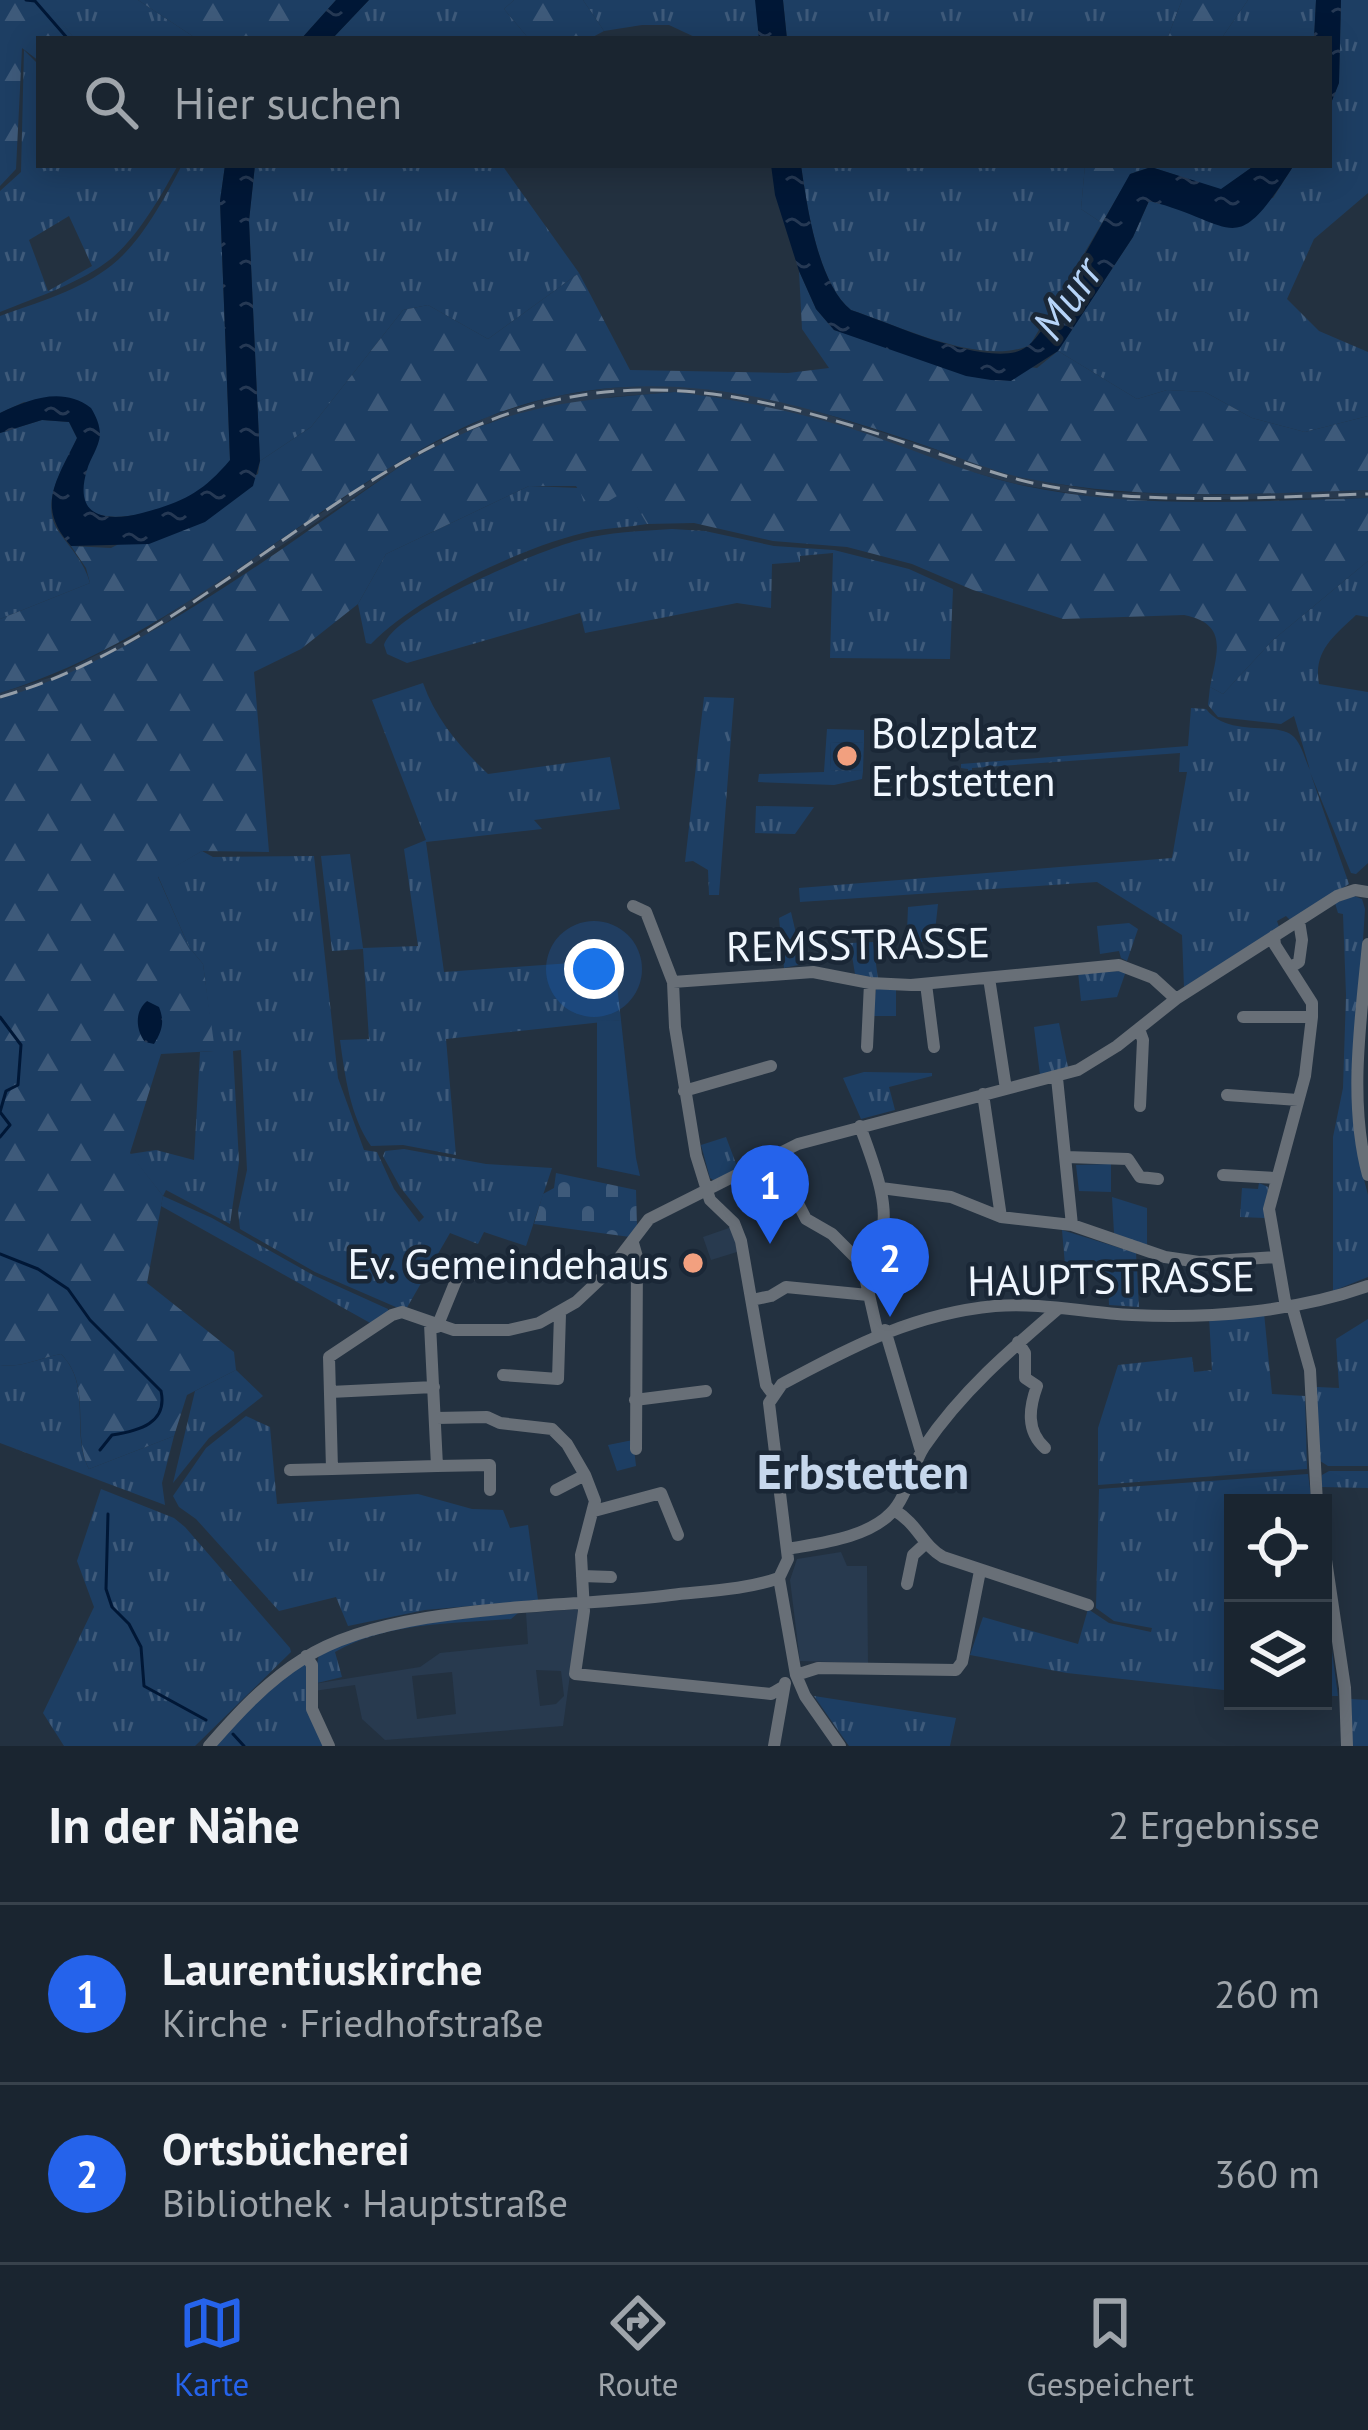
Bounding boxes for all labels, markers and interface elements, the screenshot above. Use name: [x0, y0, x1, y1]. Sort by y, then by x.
search box: [36, 36, 1332, 168]
icon: search: [78, 69, 144, 135]
text: Hier suchen: [174, 73, 402, 131]
water label: Murr: [1018, 243, 1116, 350]
place label: Bolzplatz Erbstetten: [871, 705, 1056, 808]
marker: Bolzplatz Erbstetten: [834, 743, 860, 769]
street label: REMSSTRASSE: [725, 914, 991, 974]
your location: [564, 939, 624, 999]
pin: 1: [731, 1145, 809, 1244]
pin: 2: [851, 1218, 929, 1317]
place label: Ev. Gemeindehaus: [348, 1236, 669, 1291]
street label: HAUPTSTRASSE: [967, 1248, 1255, 1308]
marker: Ev. Gemeindehaus: [680, 1250, 706, 1276]
district label: Erbstetten: [757, 1440, 969, 1502]
map controls: [1224, 1494, 1332, 1710]
button: locate: [1224, 1494, 1332, 1602]
button: layers: [1224, 1602, 1332, 1710]
text: In der Nähe: [48, 1791, 300, 1857]
text: 2 Ergebnisse: [1108, 1799, 1320, 1850]
text: Laurentiuskirche: [162, 1939, 483, 1997]
text: 1: [76, 1968, 98, 2019]
text: 260 m: [1214, 1968, 1320, 2019]
text: Kirche · Friedhofstraße: [162, 1997, 544, 2048]
text: Ortsbücherei: [162, 2119, 410, 2177]
text: 2: [76, 2148, 98, 2199]
text: 360 m: [1214, 2148, 1320, 2199]
text: Bibliothek · Hauptstraße: [162, 2177, 568, 2228]
tab: Karte: [174, 2290, 249, 2405]
tab: Route: [597, 2290, 679, 2405]
tab: Gespeichert: [1027, 2290, 1194, 2405]

